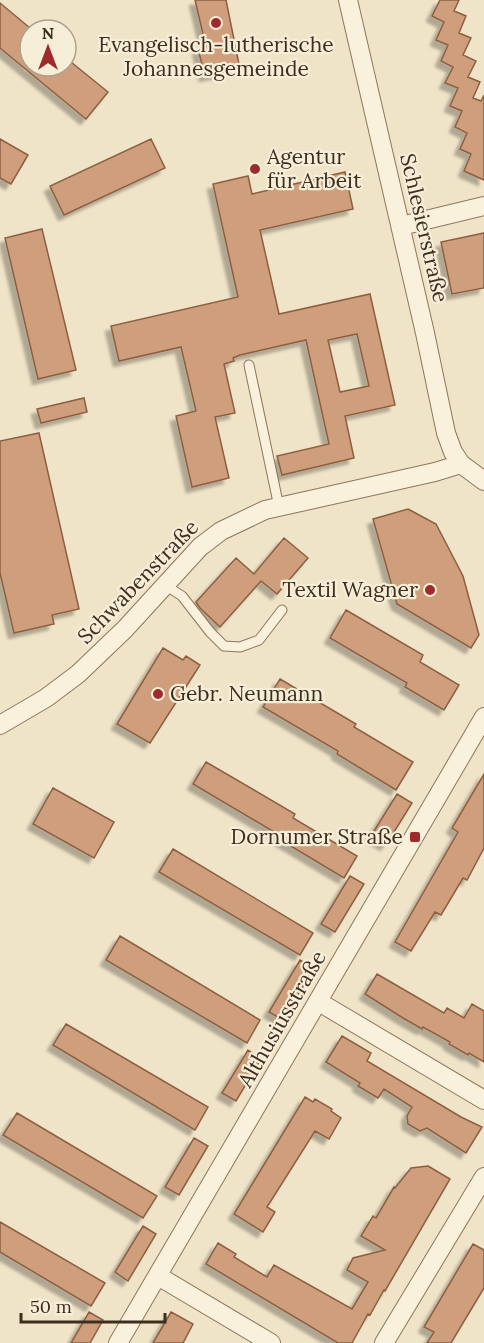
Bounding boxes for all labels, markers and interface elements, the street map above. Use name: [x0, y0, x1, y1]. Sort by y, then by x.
marker: Evangelisch-lutherische Johannesgemeinde: [209, 16, 223, 30]
north arrow: [18, 18, 78, 78]
text: N: [42, 23, 54, 43]
place label: Evangelisch-lutherische Johannesgemeinde: [98, 31, 334, 82]
place label: Agentur für Arbeit: [266, 143, 362, 194]
street label: Schlesierstraße: [394, 151, 455, 305]
marker: Agentur für Arbeit: [248, 162, 262, 176]
street label: Schwabenstraße: [71, 514, 204, 650]
place label: Textil Wagner: [282, 576, 418, 603]
marker: Textil Wagner: [423, 583, 437, 597]
place label: Gebr. Neumann: [170, 680, 324, 707]
marker: Gebr. Neumann: [151, 687, 165, 701]
place label: Dornumer Straße: [231, 823, 403, 850]
marker: Dornumer Straße: [408, 830, 422, 844]
street label: Althusiusstraße: [231, 946, 332, 1093]
scale bar: [21, 1286, 165, 1324]
text: 50 m: [30, 1295, 72, 1318]

